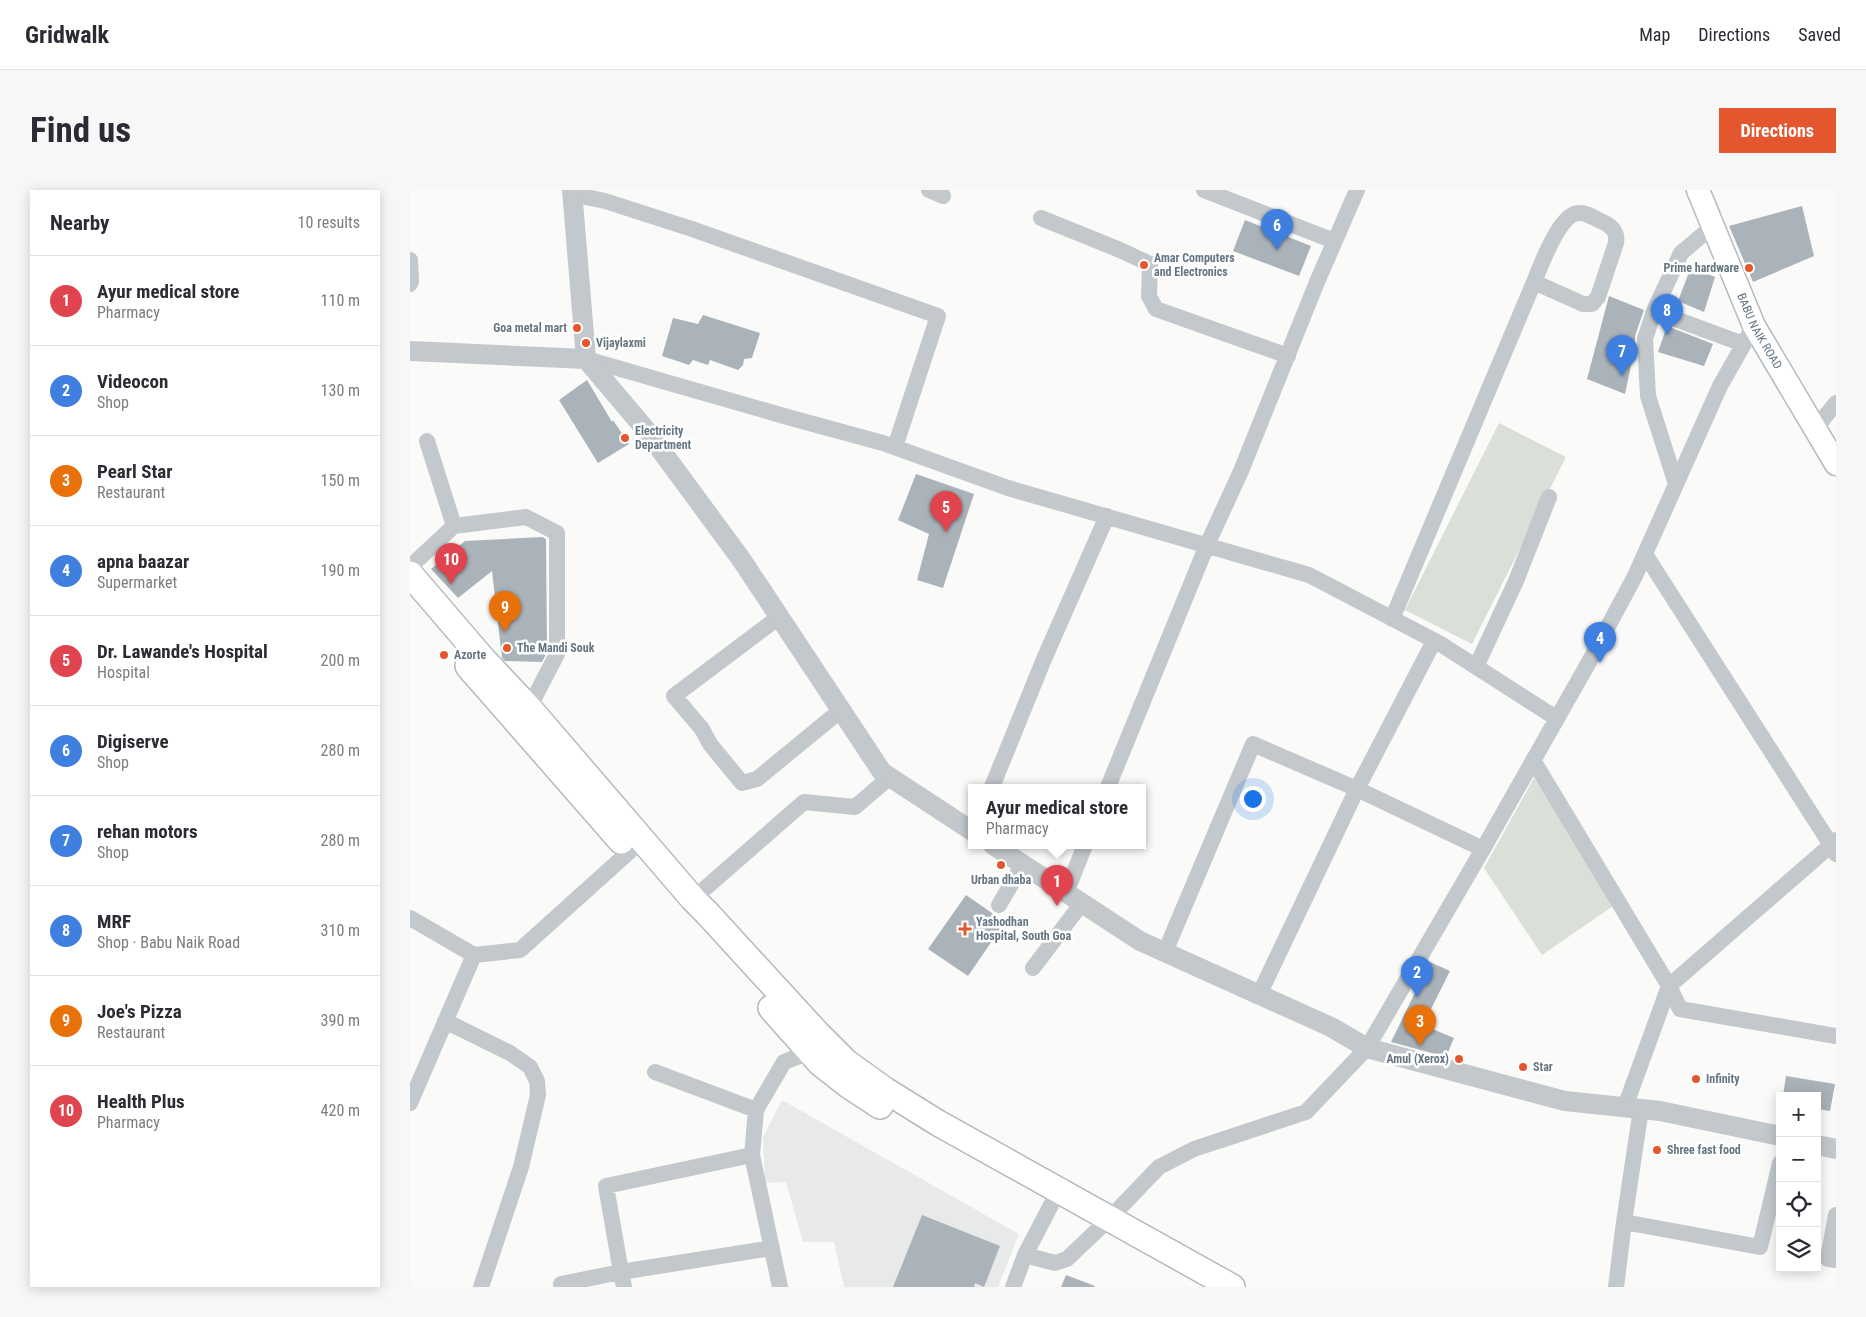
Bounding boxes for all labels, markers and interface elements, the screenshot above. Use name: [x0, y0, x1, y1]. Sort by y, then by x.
text: Gridwalk: [25, 21, 109, 49]
text: Map: [1639, 24, 1670, 45]
text: Directions: [1698, 24, 1770, 45]
text: Saved: [1798, 24, 1841, 45]
button: Directions: [1719, 108, 1836, 153]
text: Find us: [30, 110, 131, 151]
pin: 6: [1261, 209, 1293, 250]
text: Nearby: [50, 211, 109, 235]
text: 10 results: [298, 213, 360, 232]
place label: Amar Computers and Electronics: [1154, 251, 1235, 279]
marker: Amar Computers and Electronics: [1138, 259, 1150, 271]
place label: Prime hardware: [1664, 261, 1739, 275]
marker: Prime hardware: [1743, 262, 1755, 274]
text: Ayur medical store: [97, 280, 239, 303]
text: 1: [62, 291, 70, 310]
text: 110 m: [321, 291, 360, 310]
street label: BABU NAIK ROAD: [1734, 291, 1785, 372]
pin: 8: [1651, 294, 1683, 335]
text: Pharmacy: [97, 303, 160, 322]
place label: Goa metal mart: [493, 321, 567, 335]
marker: Goa metal mart: [571, 322, 583, 334]
pin: 7: [1606, 335, 1638, 376]
place label: Vijaylaxmi: [596, 336, 646, 350]
marker: Vijaylaxmi: [580, 337, 592, 349]
text: Videocon: [97, 370, 168, 393]
text: 2: [62, 381, 70, 400]
text: 130 m: [321, 381, 360, 400]
text: Shop: [97, 393, 129, 412]
place label: Electricity Department: [635, 424, 692, 452]
marker: Electricity Department: [619, 432, 631, 444]
text: Pearl Star: [97, 460, 173, 483]
text: 3: [62, 471, 70, 490]
text: 150 m: [321, 471, 360, 490]
text: Restaurant: [97, 483, 165, 502]
pin: 5: [930, 491, 962, 532]
pin: 10: [435, 543, 467, 584]
text: apna baazar: [97, 550, 189, 573]
text: 4: [62, 561, 70, 580]
text: 190 m: [321, 561, 360, 580]
text: Supermarket: [97, 573, 177, 592]
pin: 9: [489, 591, 521, 632]
pin: 4: [1584, 622, 1616, 663]
text: Dr. Lawande's Hospital: [97, 640, 268, 663]
place label: The Mandi Souk: [517, 641, 595, 655]
marker: The Mandi Souk: [501, 642, 513, 654]
place label: Azorte: [454, 648, 486, 662]
marker: Azorte: [438, 649, 450, 661]
text: 5: [62, 651, 70, 670]
text: 200 m: [321, 651, 360, 670]
text: Hospital: [97, 663, 150, 682]
text: Digiserve: [97, 730, 169, 753]
text: 6: [62, 741, 70, 760]
text: 280 m: [321, 741, 360, 760]
text: Shop: [97, 753, 129, 772]
popup: [968, 784, 1146, 849]
your location: [1240, 786, 1266, 812]
text: Ayur medical store: [986, 796, 1128, 819]
text: Pharmacy: [986, 819, 1049, 838]
text: rehan motors: [97, 820, 198, 843]
text: 7: [62, 831, 70, 850]
text: 280 m: [321, 831, 360, 850]
text: Shop: [97, 843, 129, 862]
marker: Urban dhaba: [995, 859, 1007, 871]
pin: 1: [1041, 865, 1073, 906]
place label: Urban dhaba: [971, 873, 1031, 887]
text: MRF: [97, 910, 131, 933]
place label: Yashodhan Hospital, South Goa: [976, 915, 1072, 943]
text: 8: [62, 921, 70, 940]
text: 310 m: [321, 921, 360, 940]
marker: Yashodhan Hospital, South Goa: [958, 922, 972, 936]
text: Shop · Babu Naik Road: [97, 933, 240, 952]
pin: 2: [1401, 956, 1433, 997]
text: Joe's Pizza: [97, 1000, 182, 1023]
pin: 3: [1404, 1005, 1436, 1046]
text: 9: [62, 1011, 70, 1030]
text: 390 m: [321, 1011, 360, 1030]
text: Restaurant: [97, 1023, 165, 1042]
place label: Amul (Xerox): [1386, 1052, 1449, 1066]
marker: Amul (Xerox): [1453, 1053, 1465, 1065]
place label: Star: [1533, 1060, 1553, 1074]
marker: Star: [1517, 1061, 1529, 1073]
place label: Infinity: [1706, 1072, 1740, 1086]
marker: Infinity: [1690, 1073, 1702, 1085]
text: Health Plus: [97, 1090, 185, 1113]
map controls: [1776, 1092, 1821, 1272]
button: +: [1776, 1092, 1821, 1137]
text: 10: [58, 1101, 74, 1120]
text: 420 m: [321, 1101, 360, 1120]
text: Pharmacy: [97, 1113, 160, 1132]
button: −: [1776, 1137, 1821, 1182]
place label: Shree fast food: [1667, 1143, 1741, 1157]
marker: Shree fast food: [1651, 1144, 1663, 1156]
button: locate: [1776, 1182, 1821, 1227]
button: layers: [1776, 1227, 1821, 1272]

